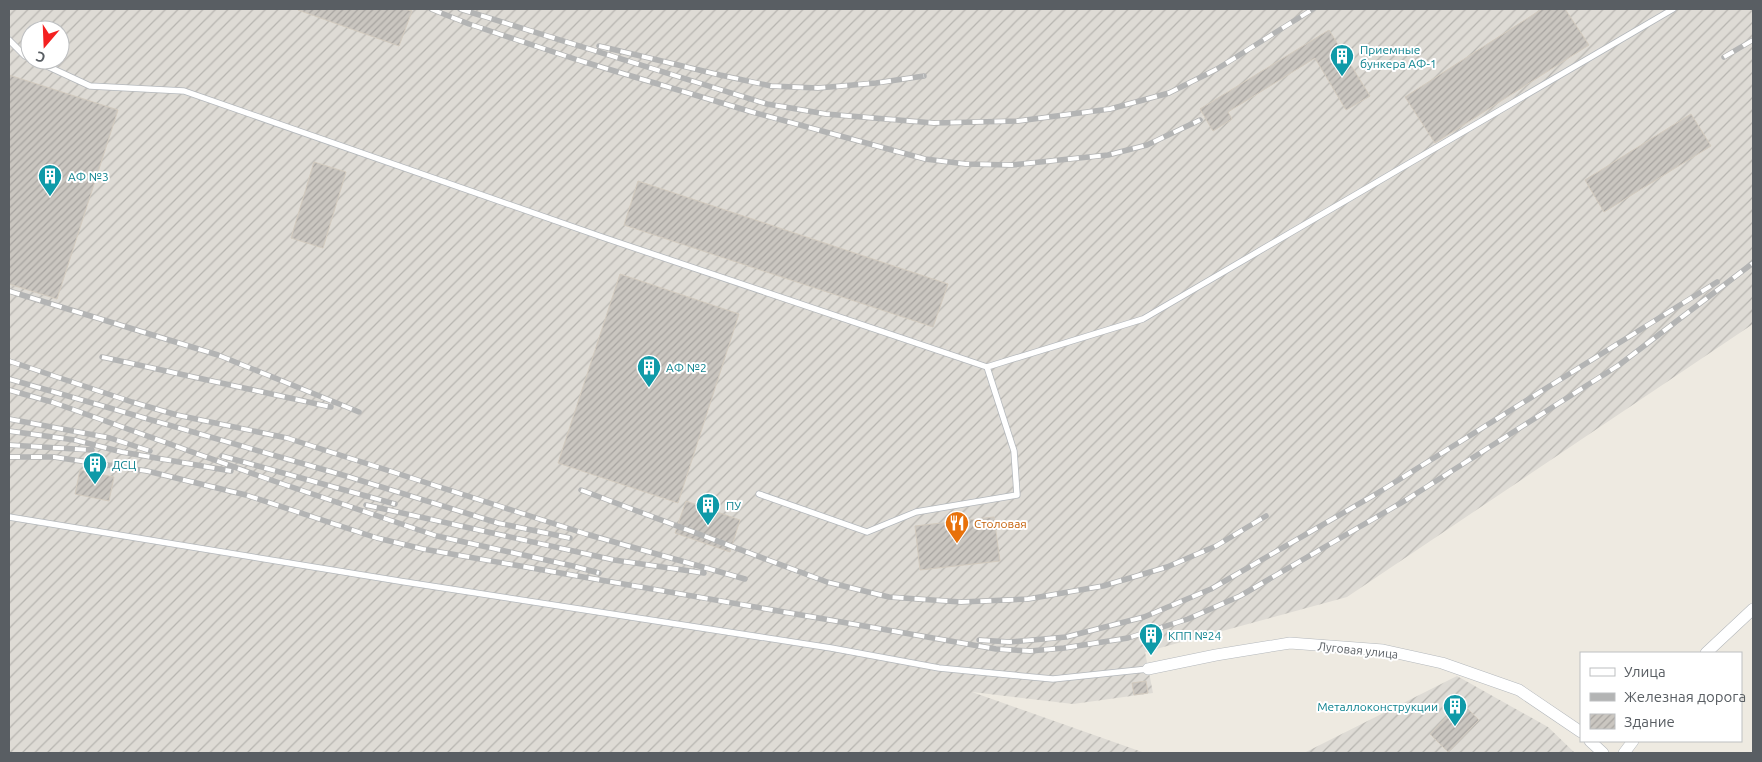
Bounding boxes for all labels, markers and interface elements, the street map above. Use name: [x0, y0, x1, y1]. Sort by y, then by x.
north arrow: [20, 20, 70, 70]
building icon: Приемные бункера АФ-1: [1329, 43, 1355, 77]
place label: Приемные бункера АФ-1: [1360, 43, 1437, 70]
text: С: [34, 48, 48, 66]
building icon: АФ №3: [37, 163, 63, 197]
place label: АФ №3: [68, 170, 109, 183]
building icon: АФ №2: [636, 354, 662, 388]
place label: АФ №2: [666, 361, 707, 374]
building icon: ДСЦ: [82, 451, 108, 485]
place label: ДСЦ: [112, 458, 137, 471]
building icon: ПУ: [695, 492, 721, 526]
place label: ПУ: [726, 499, 741, 512]
restaurant icon: Столовая: [944, 510, 970, 544]
place label: Столовая: [974, 517, 1027, 530]
building icon: КПП №24: [1138, 622, 1164, 656]
place label: КПП №24: [1168, 629, 1222, 642]
street label: Луговая улица: [1317, 639, 1399, 661]
legend: [1580, 652, 1742, 742]
text: Улица: [1624, 663, 1666, 680]
text: Железная дорога: [1624, 688, 1746, 705]
building icon: Металлоконструкции: [1442, 693, 1468, 727]
place label: Металлоконструкции: [1317, 700, 1438, 713]
text: Здание: [1624, 713, 1675, 730]

